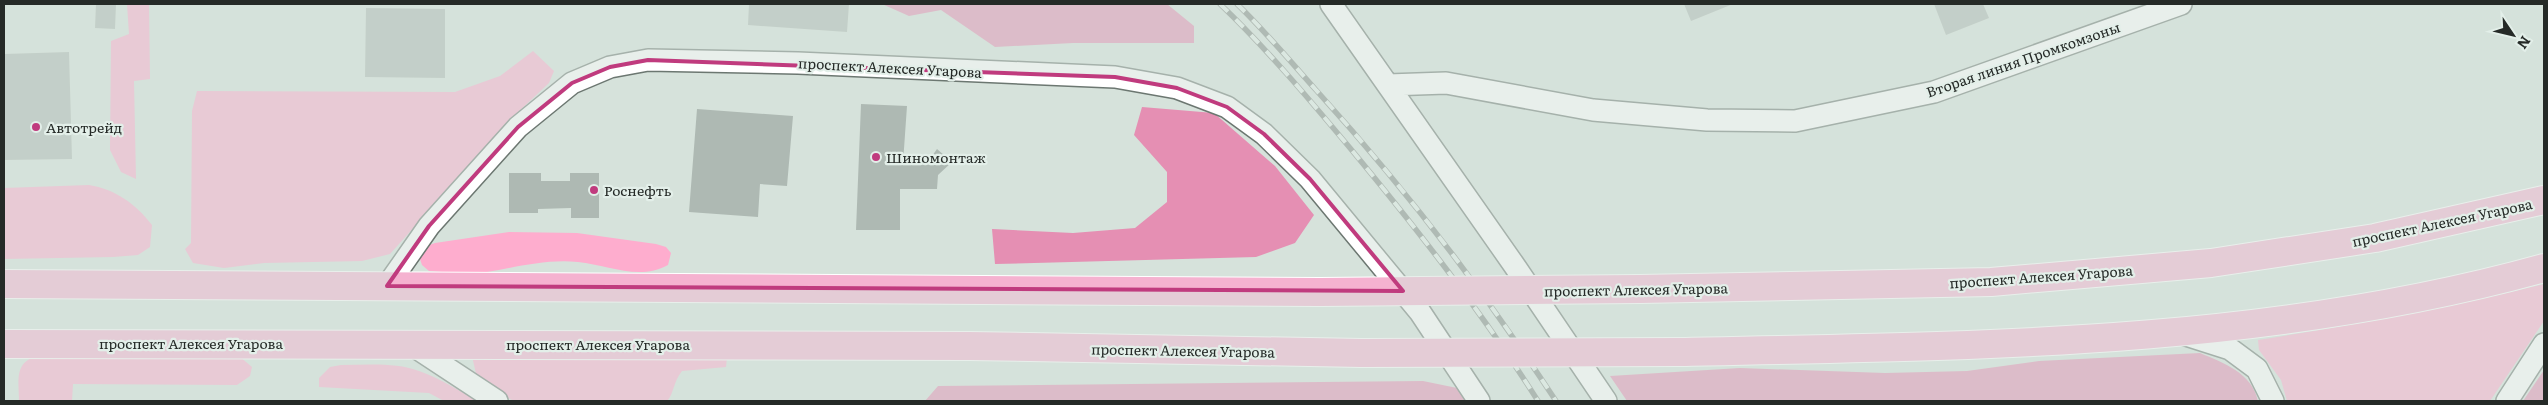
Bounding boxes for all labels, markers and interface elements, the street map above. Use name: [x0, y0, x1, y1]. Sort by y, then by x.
north arrow: [2488, 10, 2538, 60]
street label: Вторая линия Промкомзоны: [1923, 16, 2123, 102]
text: N: [2513, 32, 2536, 54]
street label: проспект Алексея Угарова: [798, 52, 983, 82]
place label: Автотрейд: [46, 117, 122, 137]
marker: Автотрейд: [30, 121, 42, 133]
place label: Шиномонтаж: [886, 147, 986, 167]
marker: Шиномонтаж: [870, 151, 882, 163]
place label: Роснефть: [604, 180, 672, 200]
marker: Роснефть: [588, 184, 600, 196]
street label: проспект Алексея Угарова: [2350, 193, 2535, 251]
street label: проспект Алексея Угарова: [1949, 260, 2134, 292]
street label: проспект Алексея Угарова: [1544, 277, 1729, 301]
street label: проспект Алексея Угарова: [99, 333, 283, 353]
street label: проспект Алексея Угарова: [506, 334, 690, 354]
street label: проспект Алексея Угарова: [1091, 338, 1276, 362]

